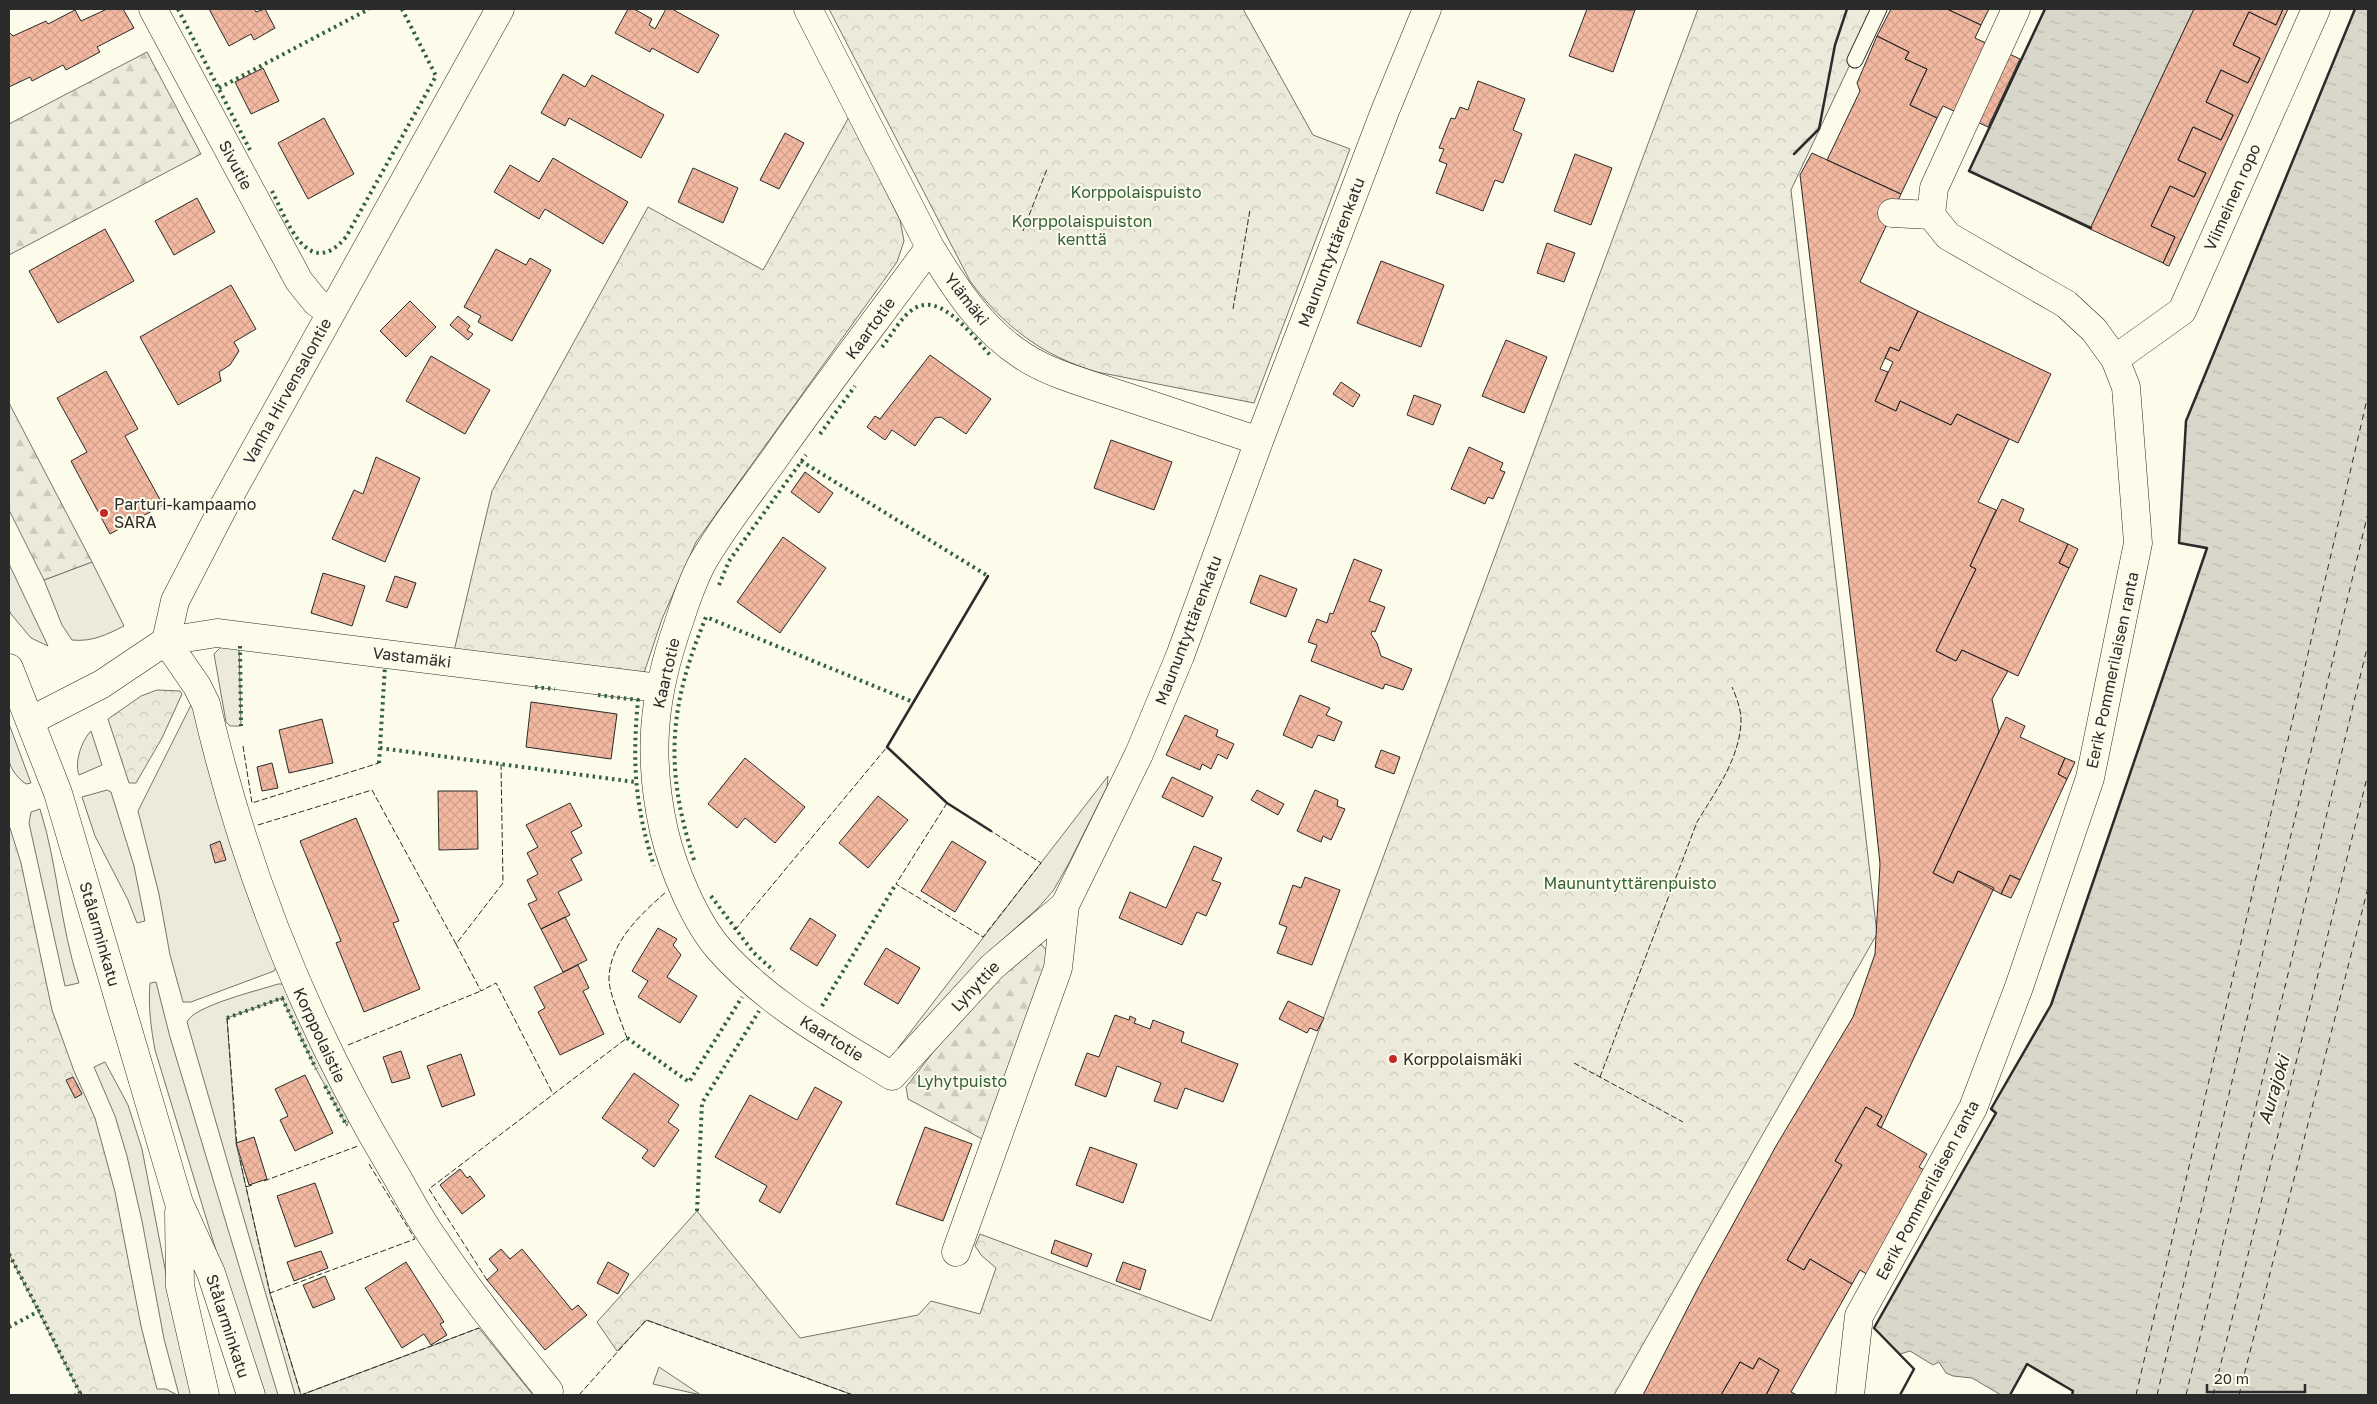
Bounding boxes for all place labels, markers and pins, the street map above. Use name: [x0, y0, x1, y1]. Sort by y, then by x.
place label: Parturi-kampaamo SARA: [114, 494, 256, 532]
marker: Parturi-kampaamo SARA: [98, 507, 110, 519]
place label: Korppolaismäki: [1403, 1049, 1522, 1069]
marker: Korppolaismäki: [1387, 1053, 1399, 1065]

